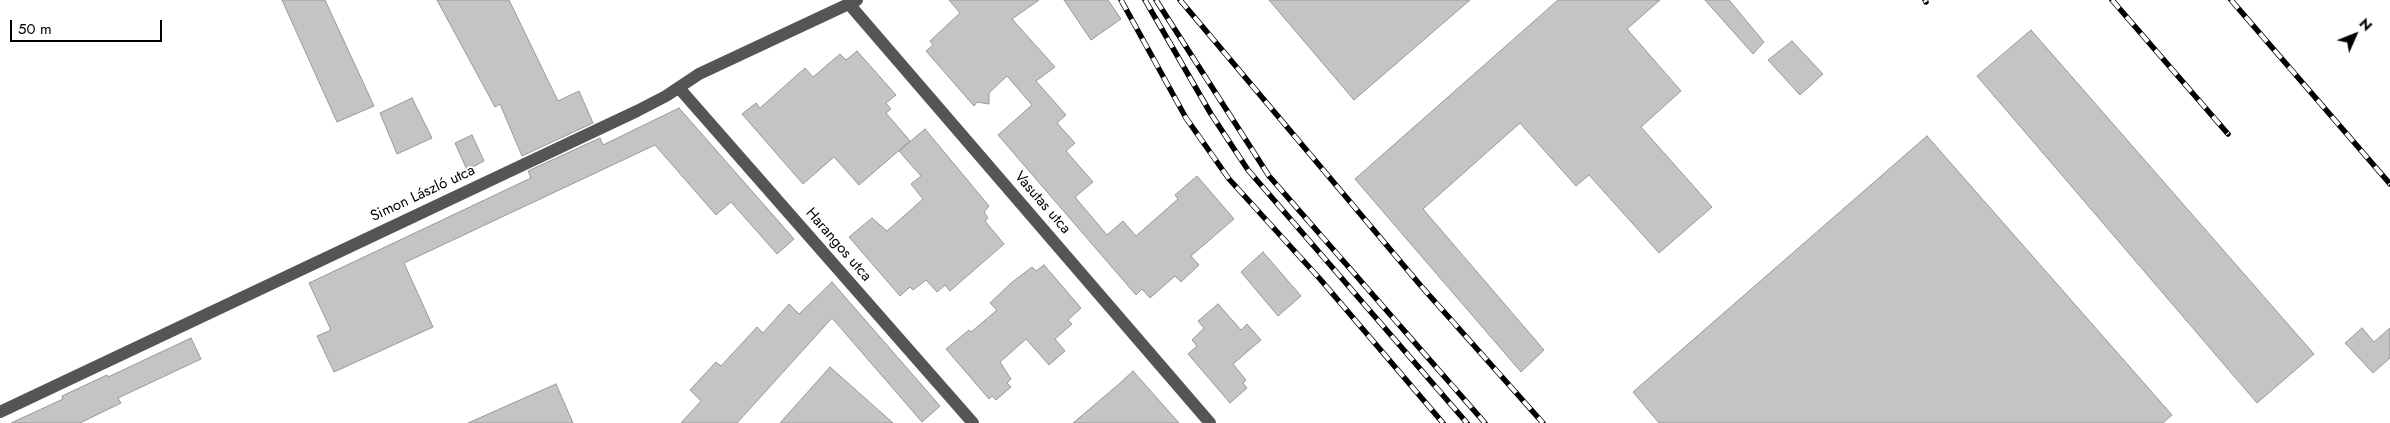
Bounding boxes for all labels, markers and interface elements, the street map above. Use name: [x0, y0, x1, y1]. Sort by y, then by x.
scale bar: [12, 10, 165, 42]
north arrow: [2330, 10, 2380, 60]
text: N: [2355, 14, 2377, 36]
text: 50 m: [18, 18, 52, 40]
street label: Simon László utca: [368, 162, 478, 226]
street label: Vasutas utca: [1010, 168, 1074, 238]
street label: Harangos utca: [801, 205, 875, 285]

